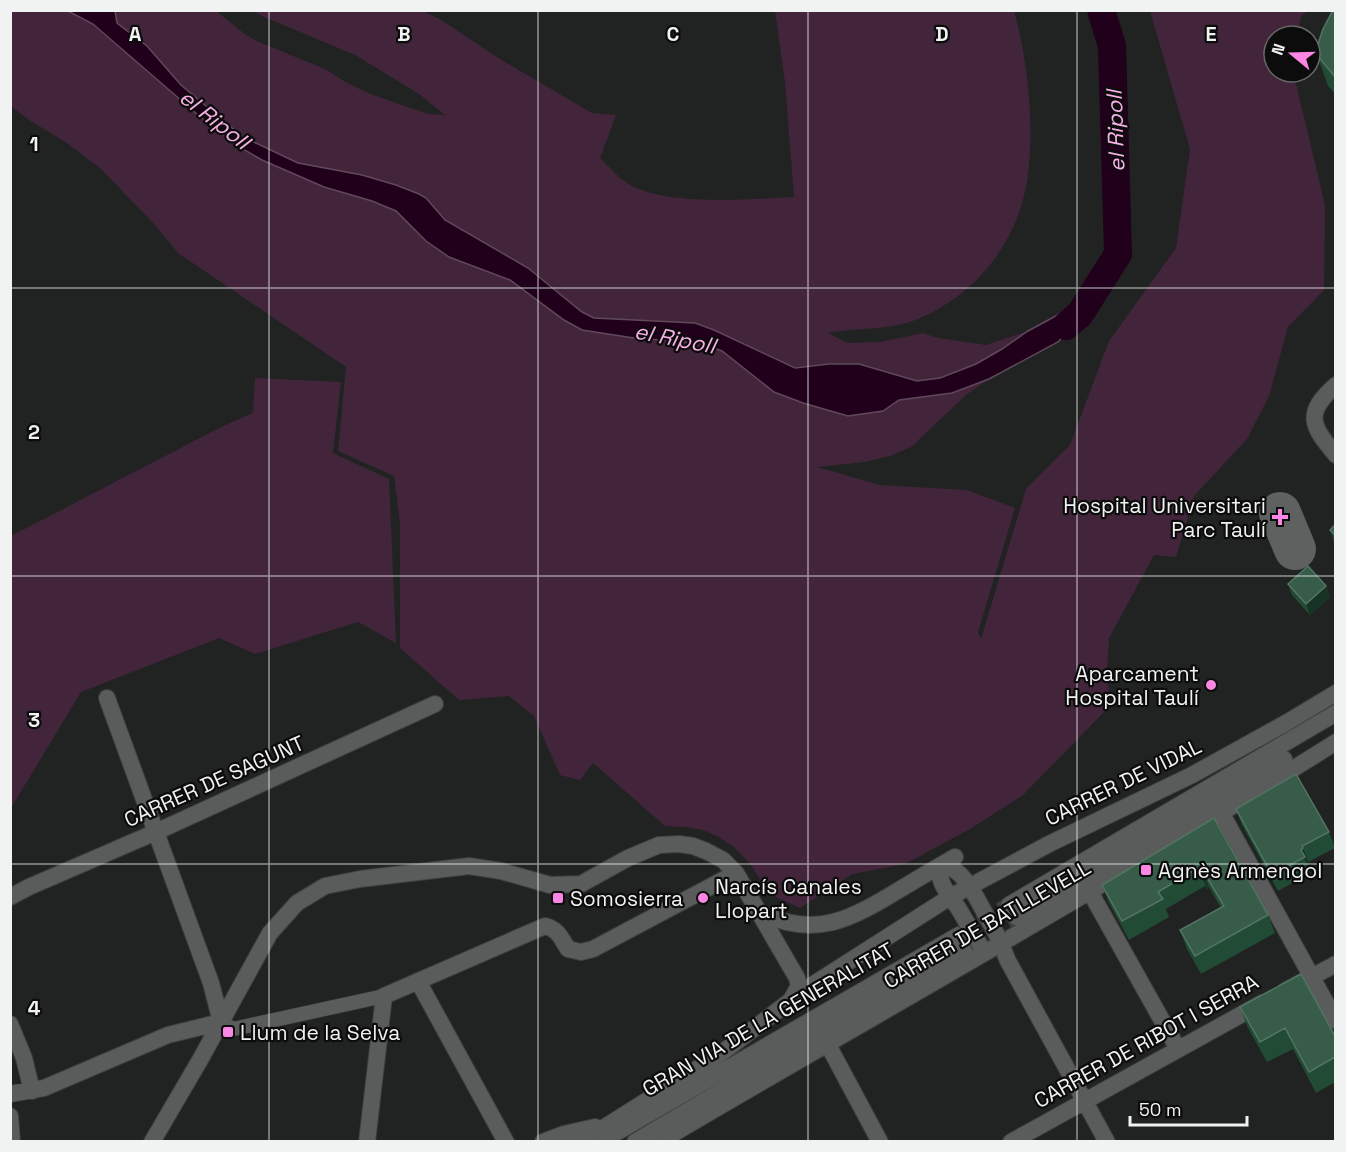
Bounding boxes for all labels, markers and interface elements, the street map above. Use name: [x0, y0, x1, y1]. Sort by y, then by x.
text: A: [129, 21, 142, 47]
text: B: [397, 21, 411, 47]
text: C: [667, 21, 680, 47]
text: D: [935, 21, 949, 47]
text: E: [1205, 21, 1217, 47]
north arrow: [1262, 24, 1322, 84]
text: N: [1267, 41, 1290, 58]
water label: el Ripoll: [174, 83, 258, 157]
water label: el Ripoll: [1099, 87, 1130, 172]
text: 1: [29, 131, 39, 157]
water label: el Ripoll: [632, 316, 720, 360]
text: 2: [28, 419, 40, 445]
place label: Hospital Universitari Parc Taulí: [1063, 492, 1267, 543]
marker: Hospital Universitari Parc Taulí: [1271, 508, 1289, 526]
place label: Aparcament Hospital Taulí: [1065, 660, 1200, 711]
marker: Aparcament Hospital Taulí: [1204, 678, 1218, 692]
text: 3: [28, 707, 40, 733]
street label: CARRER DE SAGUNT: [120, 729, 308, 833]
street label: CARRER DE VIDAL: [1040, 732, 1206, 832]
street label: CARRER DE BATLLEVELL: [878, 854, 1096, 994]
place label: Agnès Armengol: [1158, 857, 1322, 884]
marker: Agnès Armengol: [1139, 863, 1153, 877]
place label: Narcís Canales Llopart: [715, 873, 862, 924]
place label: Somosierra: [570, 885, 683, 912]
marker: Somosierra: [551, 891, 565, 905]
marker: Narcís Canales Llopart: [696, 891, 710, 905]
street label: GRAN VIA DE LA GENERALITAT: [637, 936, 899, 1102]
street label: CARRER DE RIBOT I SERRA: [1029, 968, 1263, 1114]
text: 4: [28, 995, 41, 1021]
place label: Llum de la Selva: [240, 1019, 400, 1046]
marker: Llum de la Selva: [221, 1025, 235, 1039]
scale bar: [1130, 1089, 1247, 1127]
text: 50 m: [1139, 1098, 1181, 1121]

